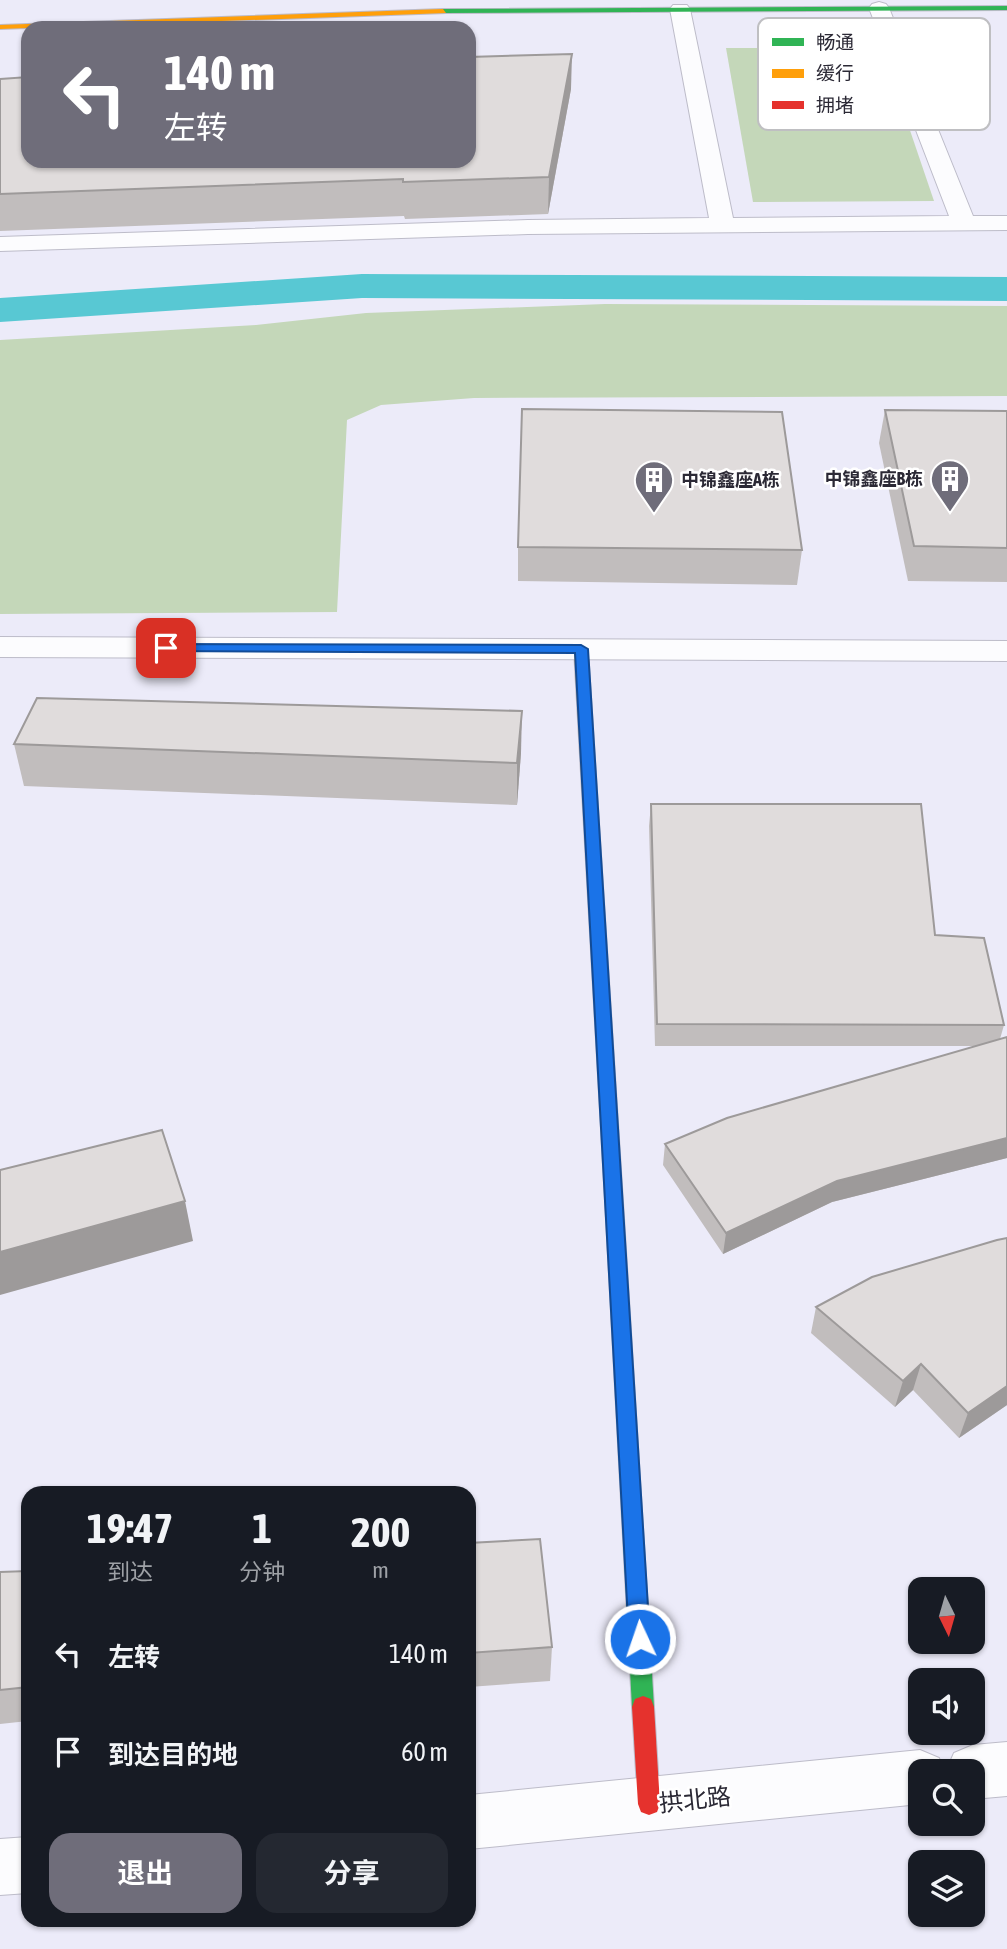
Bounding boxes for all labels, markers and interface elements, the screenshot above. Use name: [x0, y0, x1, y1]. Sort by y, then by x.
legend: [758, 18, 990, 130]
text: 畅通: [816, 31, 854, 53]
text: 140 m: [164, 44, 275, 100]
icon: left: [49, 49, 140, 140]
text: 缓行: [816, 62, 854, 84]
text: 拥堵: [816, 94, 854, 116]
text: 左转: [164, 109, 228, 146]
building icon: 中锦鑫座B栋: [929, 458, 971, 513]
building icon: 中锦鑫座A栋: [633, 459, 675, 514]
place label: 中锦鑫座B栋: [824, 468, 923, 489]
place label: 中锦鑫座A栋: [681, 469, 780, 490]
pin: [136, 618, 196, 678]
icon: arrive: [147, 629, 185, 667]
text: 19:47: [87, 1504, 173, 1552]
text: 1: [252, 1504, 272, 1552]
text: 200: [351, 1508, 410, 1556]
text: m: [372, 1557, 389, 1583]
text: 到达: [107, 1559, 153, 1585]
text: 分钟: [239, 1559, 285, 1585]
north arrow: [908, 1577, 985, 1654]
map controls: [908, 1577, 985, 1927]
position arrow: [603, 1602, 677, 1676]
icon: left: [49, 1635, 87, 1673]
text: 140 m: [389, 1639, 448, 1669]
text: 左转: [108, 1642, 160, 1672]
button: sound: [908, 1668, 985, 1745]
icon: arrive: [49, 1733, 87, 1771]
text: 60 m: [401, 1737, 448, 1767]
text: 到达目的地: [108, 1740, 238, 1770]
button: search: [908, 1759, 985, 1836]
street label: 拱北路: [658, 1782, 732, 1817]
button: 退出: [49, 1833, 242, 1913]
button: 分享: [256, 1833, 448, 1913]
button: layers: [908, 1850, 985, 1927]

